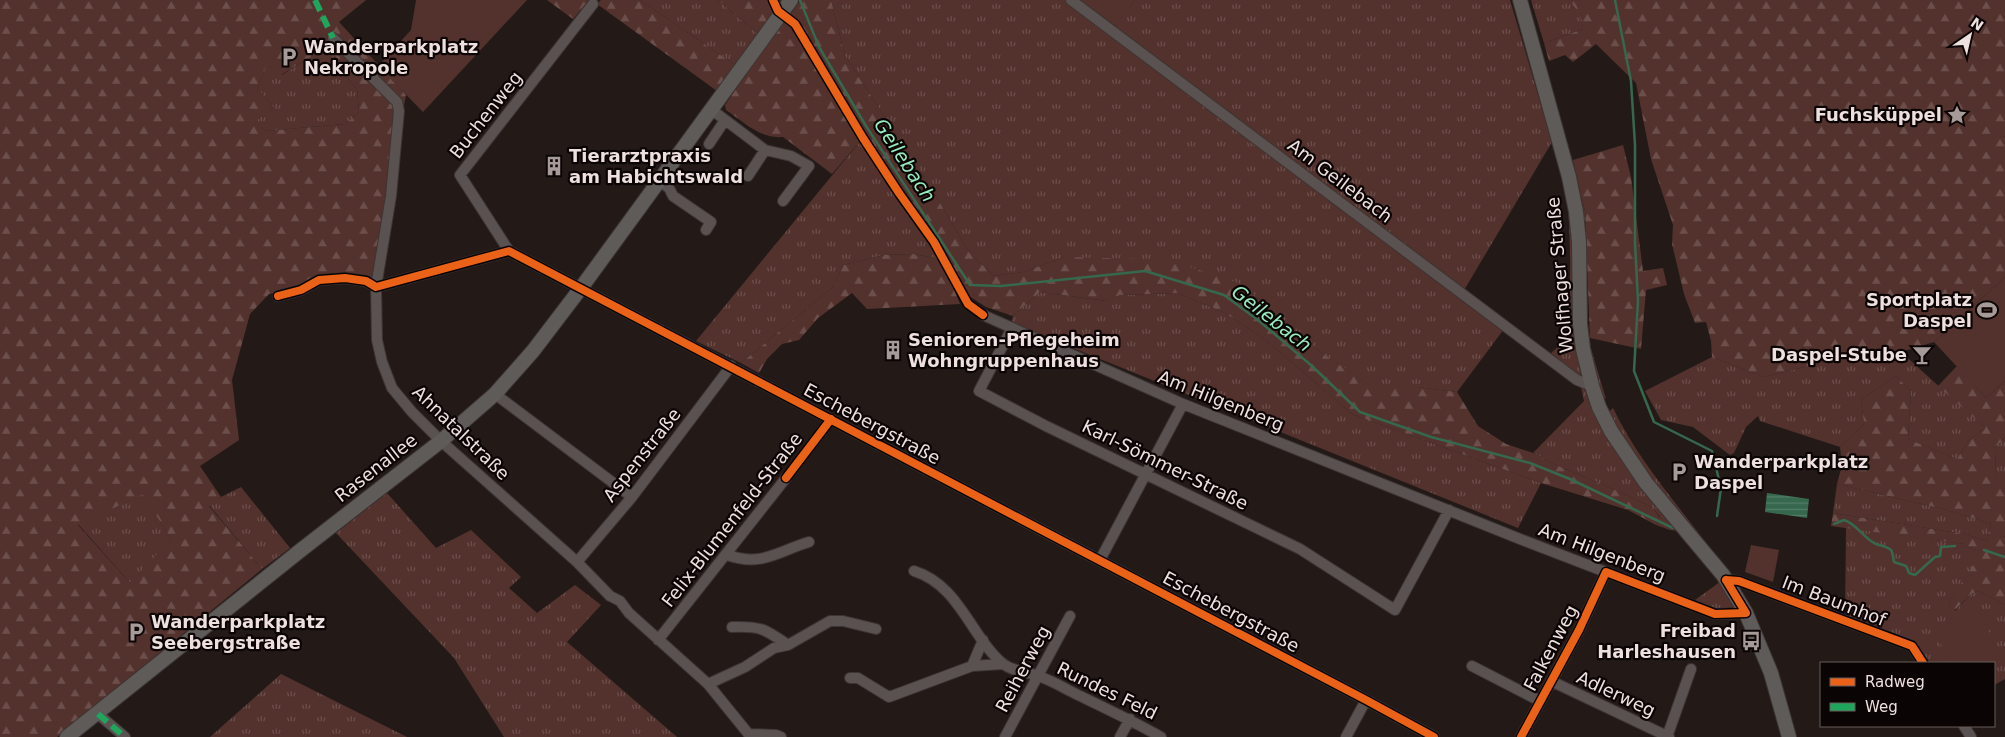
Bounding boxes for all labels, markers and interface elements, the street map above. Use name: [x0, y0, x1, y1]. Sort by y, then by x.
north arrow: [1945, 10, 1995, 60]
text: N: [1968, 14, 1987, 34]
place label: Wanderparkplatz Nekropole: [304, 36, 478, 78]
parking icon: Wanderparkplatz Nekropole: [278, 46, 300, 68]
street label: Buchenweg: [445, 67, 526, 162]
place label: Fuchsküppel: [1815, 104, 1942, 125]
place icon: Fuchsküppel: [1946, 104, 1968, 126]
water label: Geilebach: [870, 114, 940, 206]
street label: Am Geilebach: [1284, 134, 1397, 227]
place label: Tierarztpraxis am Habichtswald: [569, 145, 743, 187]
building icon: Tierarztpraxis am Habichtswald: [543, 155, 565, 177]
street label: Wolfhager Straße: [1542, 196, 1577, 354]
water label: Geilebach: [1228, 280, 1316, 356]
place label: Sportplatz Daspel: [1866, 289, 1972, 331]
sports icon: Sportplatz Daspel: [1976, 299, 1998, 321]
place label: Senioren-Pflegeheim Wohngruppenhaus: [908, 329, 1120, 371]
building icon: Senioren-Pflegeheim Wohngruppenhaus: [882, 339, 904, 361]
place label: Daspel-Stube: [1771, 344, 1907, 365]
bar icon: Daspel-Stube: [1911, 344, 1933, 366]
street label: Am Hilgenberg: [1155, 366, 1287, 435]
street label: Eschebergstraße: [800, 379, 944, 468]
street label: Ahnatalstraße: [409, 381, 514, 484]
street label: Aspenstraße: [599, 404, 685, 506]
street label: Karl-Sömmer-Straße: [1079, 415, 1252, 514]
street label: Felix-Blumenfeld-Straße: [657, 428, 806, 611]
street label: Rasenallee: [331, 429, 421, 506]
place label: Wanderparkplatz Daspel: [1694, 451, 1868, 493]
parking icon: Wanderparkplatz Daspel: [1668, 461, 1690, 483]
street label: Am Hilgenberg: [1536, 519, 1669, 586]
street label: Eschebergstraße: [1159, 567, 1303, 656]
street label: Im Baumhof: [1779, 571, 1890, 630]
street label: Falkenweg: [1519, 601, 1582, 694]
place label: Wanderparkplatz Seebergstraße: [151, 611, 325, 653]
place label: Freibad Harleshausen: [1597, 620, 1736, 662]
parking icon: Wanderparkplatz Seebergstraße: [125, 621, 147, 643]
street label: Reiherweg: [991, 622, 1054, 716]
bus stop icon: Freibad Harleshausen: [1740, 630, 1762, 652]
street label: Rundes Feld: [1054, 657, 1161, 724]
legend: [1820, 662, 1995, 727]
street label: Adlerweg: [1574, 666, 1659, 721]
text: Radweg: [1865, 673, 1925, 691]
text: Weg: [1865, 698, 1898, 716]

